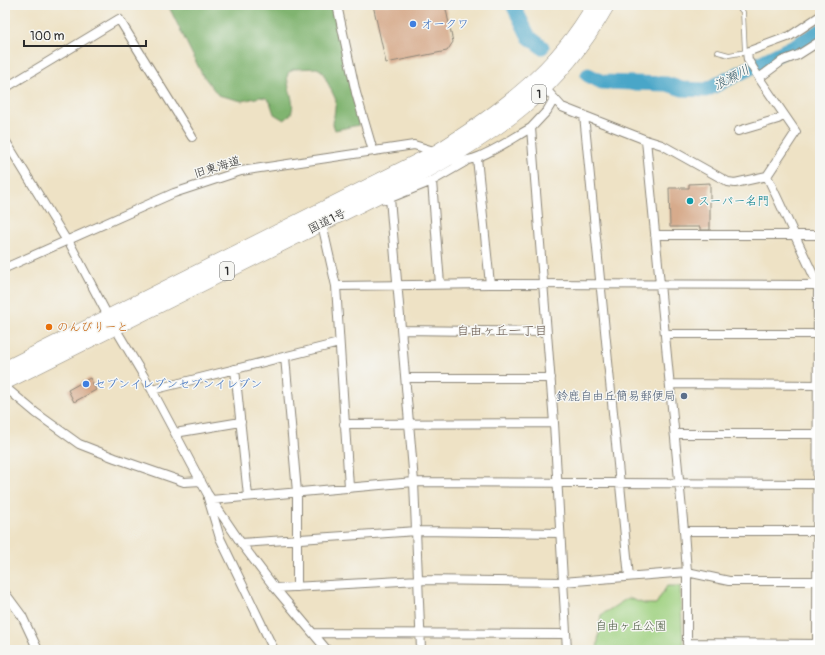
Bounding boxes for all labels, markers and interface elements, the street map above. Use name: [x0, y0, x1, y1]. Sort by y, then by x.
place label: オークワ: [421, 17, 469, 32]
marker: オークワ: [408, 19, 418, 29]
scale bar: [24, 22, 146, 48]
text: 100 m: [30, 29, 65, 44]
water label: 浪瀬川: [710, 62, 752, 94]
road number: 1: [532, 85, 546, 103]
street label: 旧東海道: [192, 153, 242, 182]
place label: スーパー名門: [698, 194, 770, 209]
marker: スーパー名門: [685, 196, 695, 206]
street label: 国道1号: [306, 206, 349, 237]
road number: 1: [220, 262, 234, 280]
place label: のんびりーと: [57, 320, 129, 335]
marker: のんびりーと: [44, 322, 54, 332]
district label: 自由ヶ丘一丁目: [456, 323, 548, 339]
place label: セブンイレブンセブンイレブン: [94, 377, 262, 392]
marker: セブンイレブンセブンイレブン: [81, 379, 91, 389]
place label: 鈴鹿自由丘簡易郵便局: [556, 389, 676, 404]
marker: 鈴鹿自由丘簡易郵便局: [679, 391, 689, 401]
park label: 自由ヶ丘公園: [595, 619, 667, 634]

